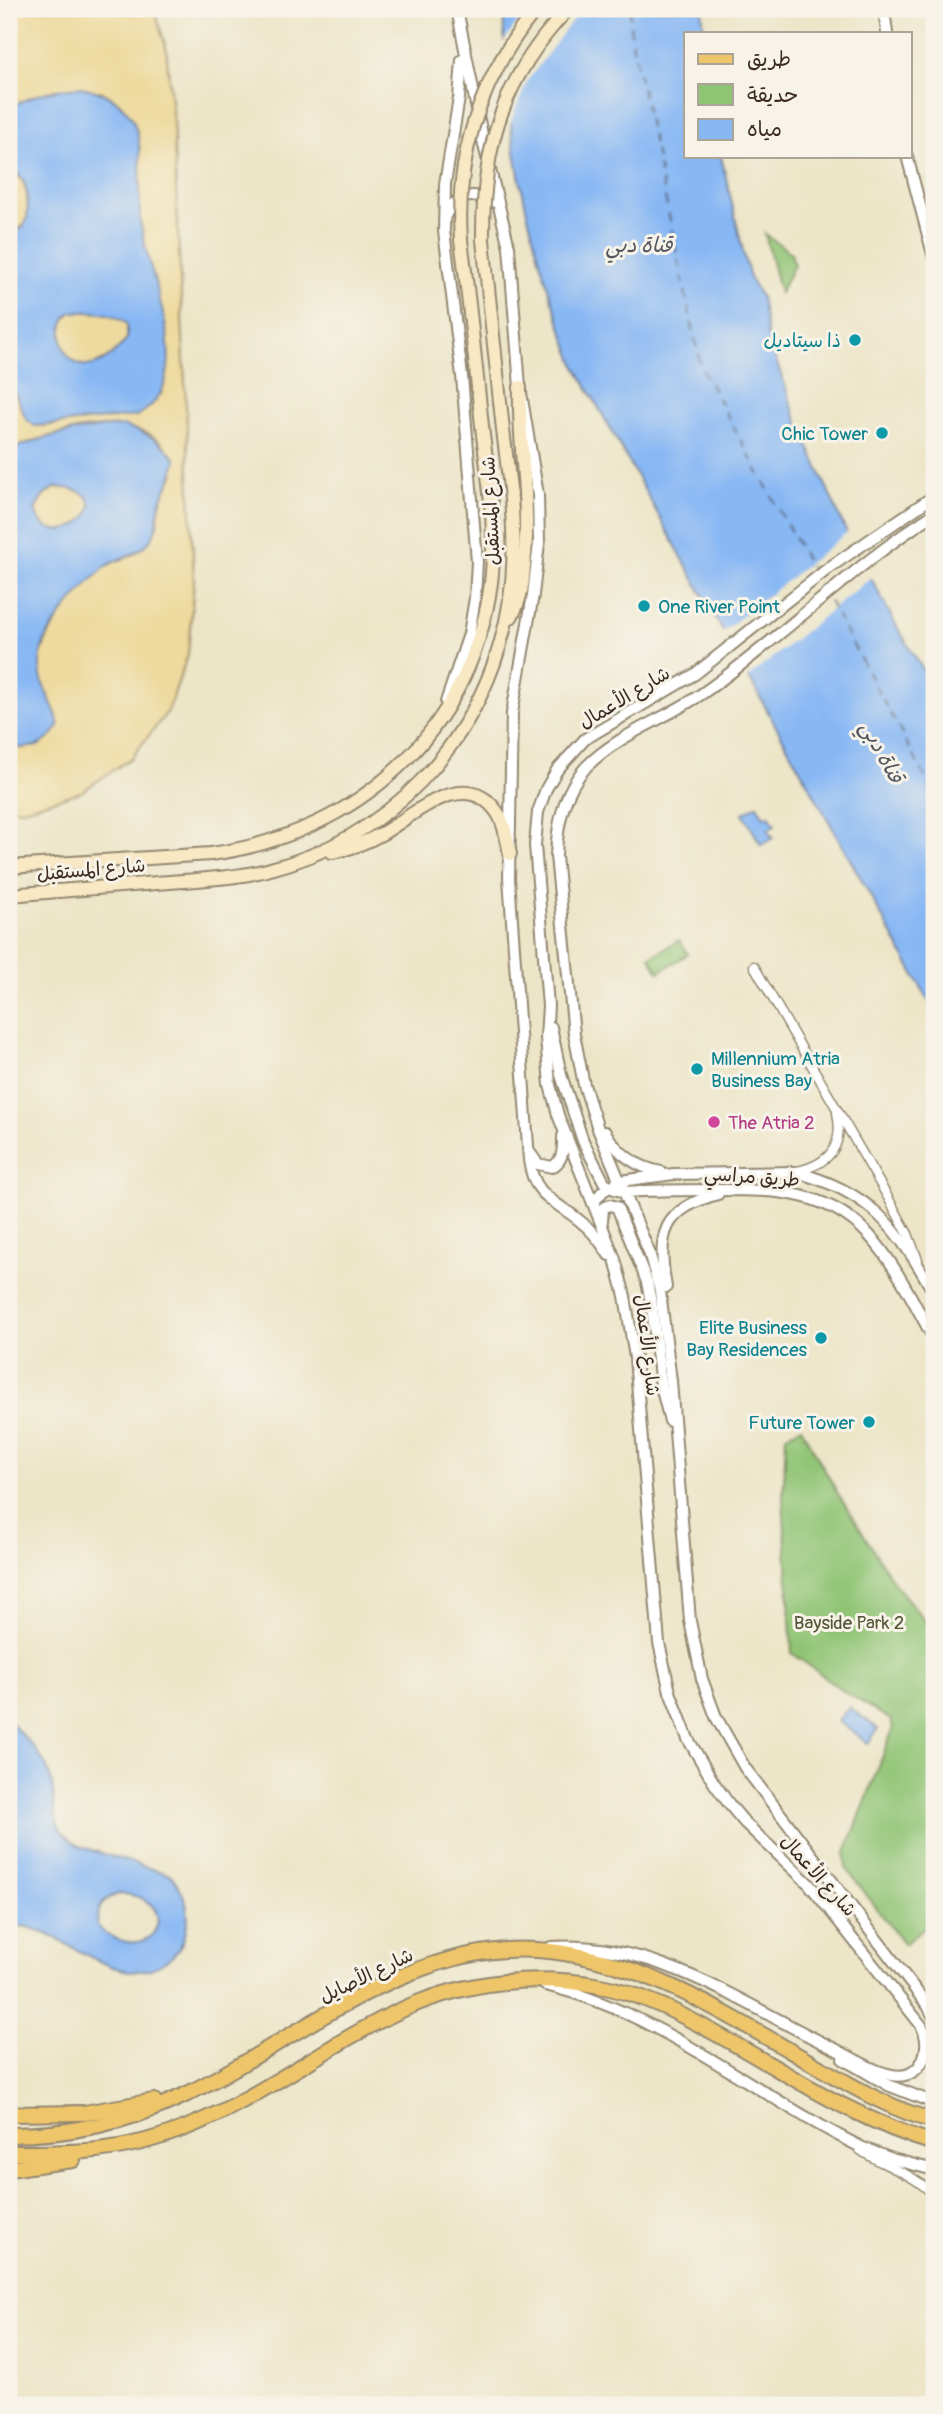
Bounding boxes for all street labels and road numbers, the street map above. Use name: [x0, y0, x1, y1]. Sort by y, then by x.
street label: شارع المستقبل: [476, 456, 507, 566]
street label: شارع الأعمال: [574, 660, 675, 735]
street label: شارع المستقبل: [36, 853, 147, 888]
street label: طريق مراسي: [703, 1162, 801, 1196]
street label: شارع الأعمال: [628, 1293, 666, 1397]
street label: شارع الأعمال: [774, 1829, 862, 1922]
street label: شارع الأصايل: [315, 1942, 418, 2010]

